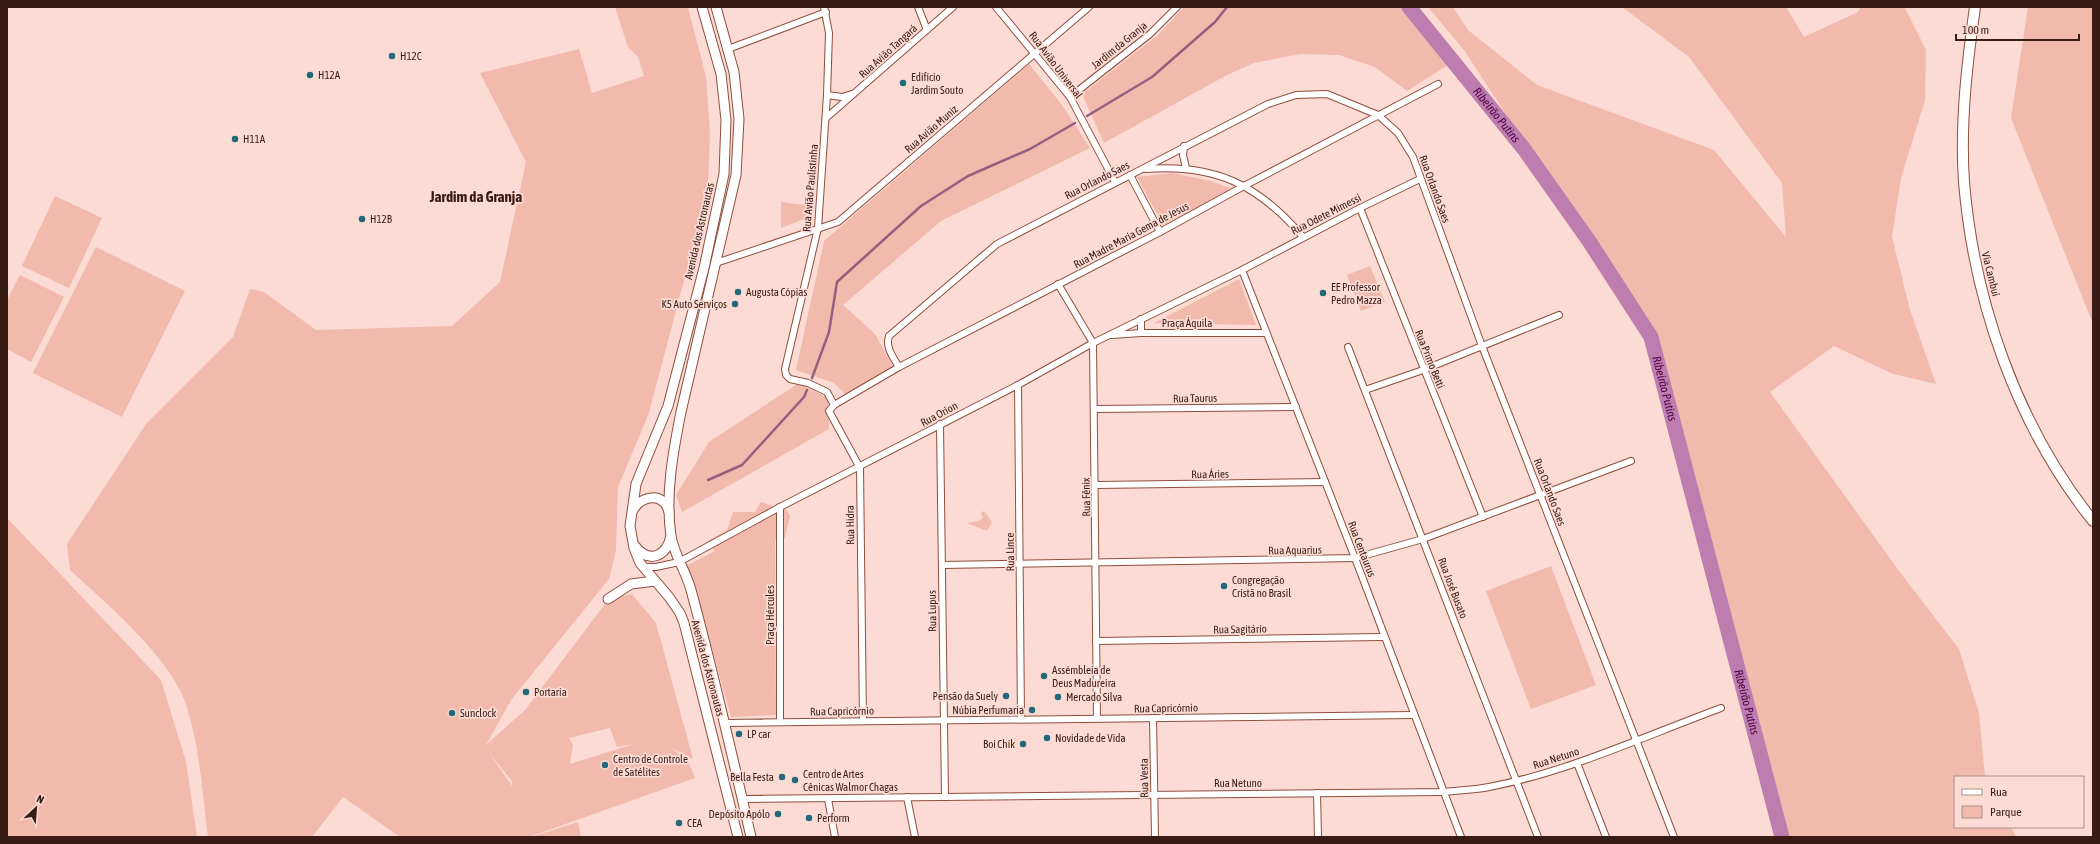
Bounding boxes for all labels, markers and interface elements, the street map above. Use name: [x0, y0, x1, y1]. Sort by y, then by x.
scale bar: [1956, 16, 2079, 42]
street label: Jardim da Granja: [1089, 19, 1149, 71]
street label: Rua Avião Tangará: [857, 22, 919, 80]
text: 100 m: [1962, 23, 1989, 37]
street label: Rua Avião Universal: [1027, 29, 1085, 101]
place label: H12C: [400, 50, 422, 62]
marker: H12C: [387, 51, 397, 61]
place label: H12A: [318, 69, 341, 81]
marker: H12A: [305, 70, 315, 80]
place label: Edifício Jardim Souto: [911, 71, 963, 96]
marker: Edifício Jardim Souto: [898, 78, 908, 88]
water label: Ribeirão Putins: [1470, 85, 1523, 145]
street label: Rua Avião Muniz: [902, 103, 960, 155]
place label: H11A: [243, 133, 266, 145]
marker: H11A: [230, 134, 240, 144]
street label: Rua Avião Paulistinha: [800, 144, 820, 232]
street label: Rua Orlando Saes: [1417, 154, 1453, 225]
street label: Rua Orlando Saes: [1063, 158, 1131, 201]
street label: Avenida dos Astronautas: [682, 181, 716, 281]
district label: Jardim da Granja: [429, 188, 522, 205]
street label: Rua Odete Mimessi: [1289, 191, 1363, 237]
street label: Rua Madre Maria Gema de Jesus: [1071, 199, 1191, 270]
place label: H12B: [370, 213, 393, 225]
marker: H12B: [357, 214, 367, 224]
street label: Via Cambuí: [1980, 250, 2002, 298]
place label: EE Professor Pedro Mazza: [1331, 281, 1382, 306]
place label: Augusta Cópias: [746, 286, 807, 298]
marker: Augusta Cópias: [733, 287, 743, 297]
marker: EE Professor Pedro Mazza: [1318, 288, 1328, 298]
place label: K5 Auto Serviços: [661, 298, 727, 310]
marker: K5 Auto Serviços: [730, 299, 740, 309]
street label: Praça Áquila: [1162, 317, 1212, 329]
street label: Rua Primo Betti: [1413, 328, 1447, 390]
water label: Ribeirão Putins: [1649, 355, 1680, 423]
street label: Rua Taurus: [1173, 392, 1217, 404]
street label: Rua Orion: [918, 399, 960, 429]
street label: Rua Orlando Saes: [1532, 457, 1568, 527]
street label: Rua Áries: [1191, 468, 1229, 480]
street label: Rua Fênix: [1080, 477, 1092, 517]
street label: Rua Hidra: [844, 505, 856, 545]
street label: Rua Centaurus: [1346, 519, 1378, 579]
street label: Rua Lince: [1004, 533, 1016, 571]
street label: Rua Aquarius: [1268, 544, 1322, 556]
street label: Rua José Busato: [1436, 556, 1470, 620]
place label: Congregação Cristã no Brasil: [1232, 574, 1291, 599]
marker: Congregação Cristã no Brasil: [1219, 581, 1229, 591]
street label: Praça Hércules: [764, 585, 776, 645]
street label: Rua Lupus: [926, 590, 938, 632]
street label: Avenida dos Astronautas: [689, 619, 727, 718]
street label: Rua Sagitário: [1213, 623, 1267, 635]
place label: Assémbleia de Deus Madureira: [1052, 664, 1116, 689]
water label: Ribeirão Putins: [1731, 668, 1762, 736]
marker: Assémbleia de Deus Madureira: [1039, 671, 1049, 681]
place label: Portaria: [534, 686, 567, 698]
marker: Portaria: [521, 687, 531, 697]
place label: Pensão da Suely: [933, 690, 998, 702]
marker: Pensão da Suely: [1001, 691, 1011, 701]
place label: Mercado Silva: [1066, 691, 1122, 703]
marker: Mercado Silva: [1053, 692, 1063, 702]
street label: Rua Capricórnio: [1134, 701, 1198, 715]
street label: Rua Capricórnio: [810, 704, 874, 718]
place label: Núbia Perfumaria: [952, 704, 1024, 716]
marker: Núbia Perfumaria: [1027, 705, 1037, 715]
place label: Sunclock: [460, 707, 496, 719]
marker: Sunclock: [447, 708, 457, 718]
place label: LP car: [747, 728, 771, 740]
marker: LP car: [734, 729, 744, 739]
place label: Novidade de Vida: [1055, 732, 1126, 744]
marker: Novidade de Vida: [1042, 733, 1052, 743]
place label: Boi Chik: [983, 738, 1015, 750]
marker: Boi Chik: [1018, 739, 1028, 749]
street label: Rua Netuno: [1531, 745, 1581, 771]
place label: Centro de Controle de Satélites: [613, 753, 688, 778]
street label: Rua Vesta: [1138, 758, 1150, 798]
marker: Centro de Controle de Satélites: [600, 760, 610, 770]
place label: Centro de Artes Cênicas Walmor Chagas: [803, 768, 898, 793]
place label: Bella Festa: [730, 771, 774, 783]
marker: Bella Festa: [777, 772, 787, 782]
marker: Centro de Artes Cênicas Walmor Chagas: [790, 775, 800, 785]
legend: [1954, 776, 2084, 828]
street label: Rua Netuno: [1214, 777, 1262, 789]
text: Rua: [1990, 785, 2007, 799]
north arrow: [16, 788, 56, 828]
text: N: [35, 792, 46, 806]
text: Parque: [1990, 805, 2022, 819]
place label: Depósito Apólo: [709, 808, 770, 820]
marker: Depósito Apólo: [773, 809, 783, 819]
place label: Perform: [817, 812, 850, 824]
marker: Perform: [804, 813, 814, 823]
place label: CEA: [687, 817, 703, 829]
marker: CEA: [674, 818, 684, 828]

